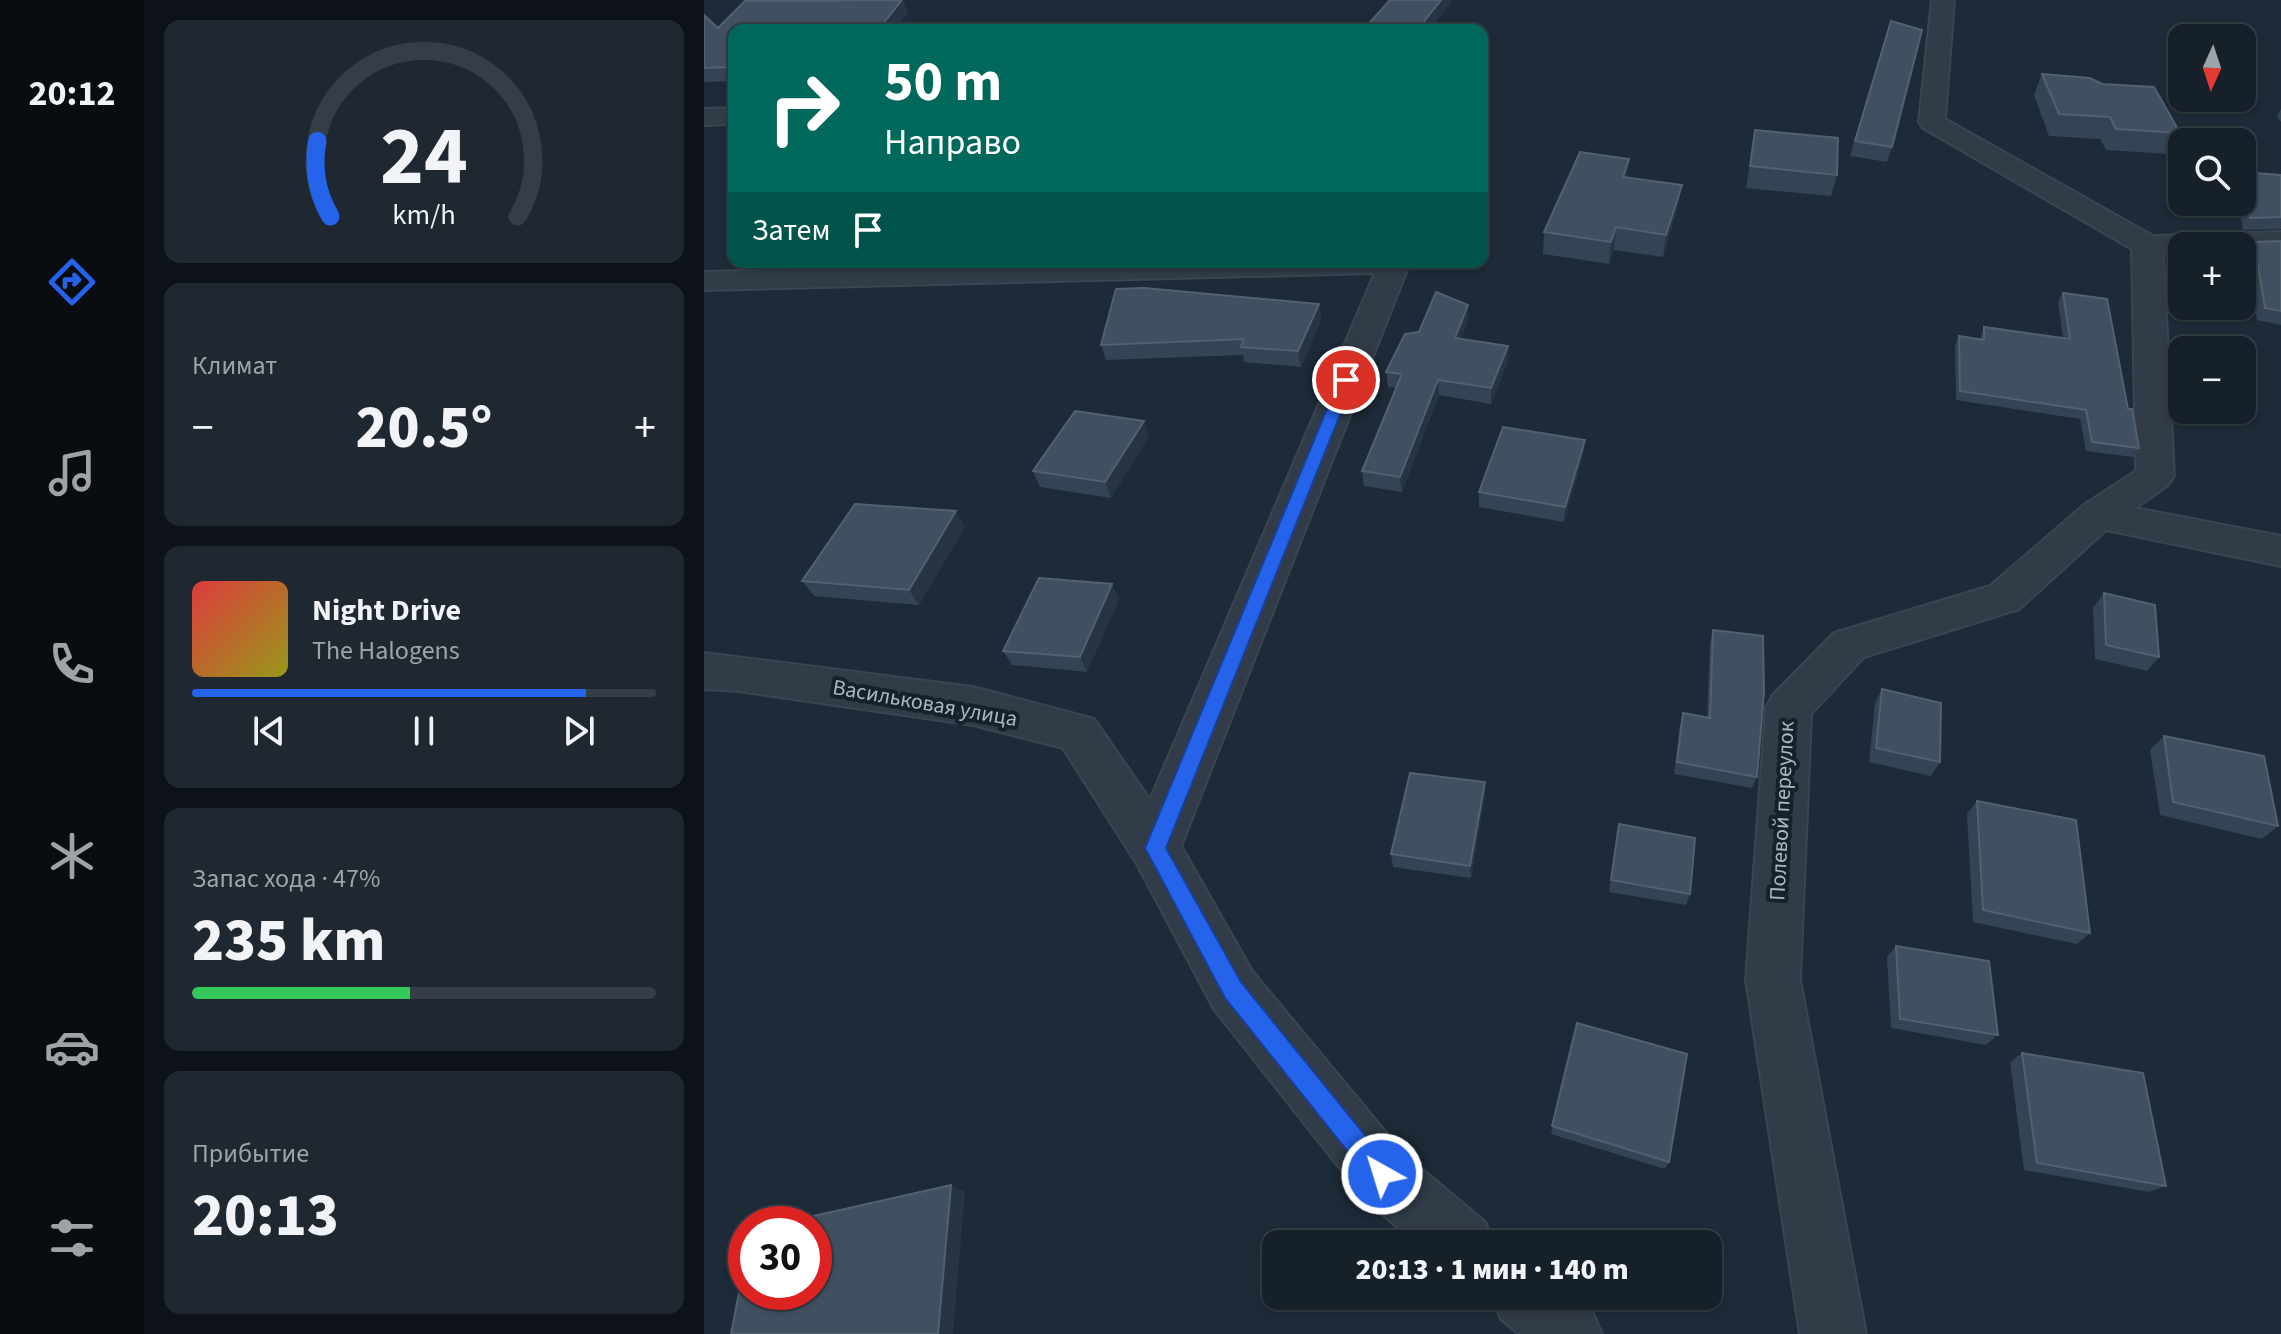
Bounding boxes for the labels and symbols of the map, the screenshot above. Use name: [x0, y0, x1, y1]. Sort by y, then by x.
north arrow: [2168, 24, 2256, 112]
pin: [1312, 346, 1380, 414]
street label: Васильковая улица: [830, 671, 1020, 735]
street label: Полевой переулок: [1761, 720, 1803, 901]
position arrow: [1340, 1132, 1424, 1216]
speed limit sign: 30: [728, 1206, 832, 1310]

